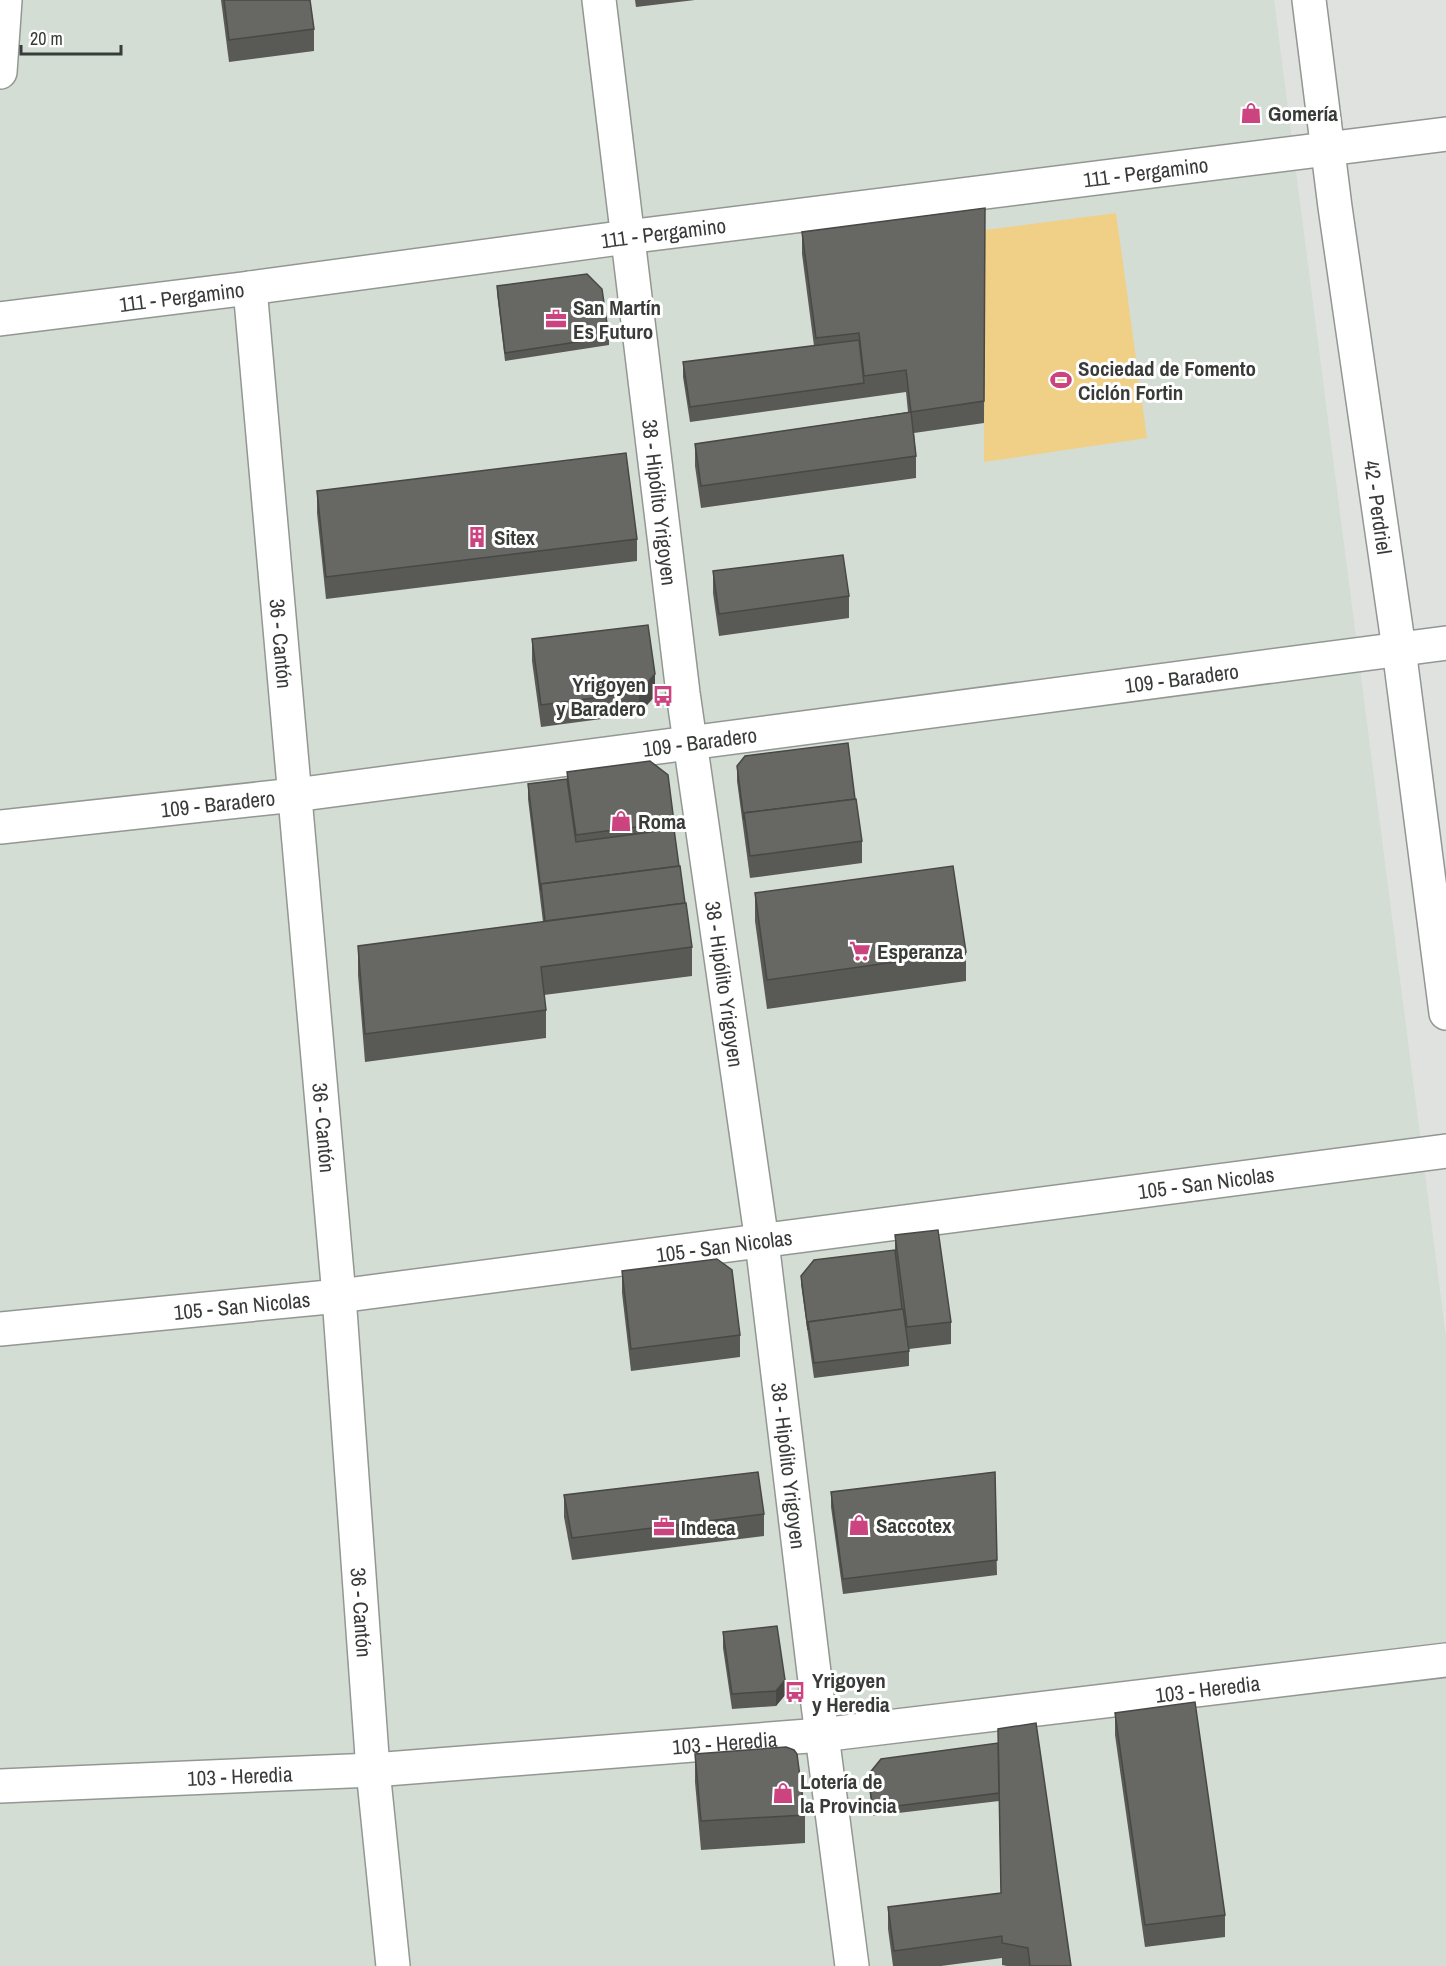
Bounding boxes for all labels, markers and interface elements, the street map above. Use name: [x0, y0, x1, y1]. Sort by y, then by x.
scale bar: [21, 18, 122, 56]
text: 20 m: [30, 26, 63, 51]
place label: Gomería: [1268, 99, 1338, 128]
shop icon: Gomería: [1239, 101, 1263, 125]
street label: 111 - Pergamino: [1081, 150, 1210, 194]
street label: 111 - Pergamino: [599, 210, 728, 255]
street label: 111 - Pergamino: [117, 274, 246, 319]
place label: San Martín Es Futuro: [573, 293, 661, 346]
office icon: San Martín Es Futuro: [544, 307, 568, 331]
place label: Sociedad de Fomento Ciclón Fortin: [1078, 354, 1256, 407]
sports icon: Sociedad de Fomento Ciclón Fortin: [1049, 368, 1073, 392]
street label: 38 - Hipólito Yrigoyen: [635, 418, 684, 587]
street label: 42 - Perdriel: [1357, 458, 1400, 556]
place label: Sitex: [494, 523, 536, 552]
building icon: Sitex: [465, 525, 489, 549]
street label: 36 - Cantón: [263, 598, 300, 690]
street label: 109 - Baradero: [1123, 656, 1240, 700]
place label: Yrigoyen y Baradero: [556, 670, 646, 723]
bus stop icon: Yrigoyen y Baradero: [651, 684, 675, 708]
street label: 109 - Baradero: [641, 720, 759, 763]
street label: 109 - Baradero: [159, 783, 276, 824]
place label: Roma: [638, 807, 686, 836]
shop icon: Roma: [609, 809, 633, 833]
street label: 38 - Hipólito Yrigoyen: [699, 899, 751, 1069]
place label: Esperanza: [877, 937, 964, 966]
supermarket icon: Esperanza: [848, 939, 872, 963]
street label: 36 - Cantón: [306, 1082, 343, 1174]
street label: 105 - San Nicolas: [1136, 1159, 1276, 1206]
street label: 105 - San Nicolas: [654, 1222, 794, 1269]
street label: 105 - San Nicolas: [172, 1284, 311, 1327]
street label: 38 - Hipólito Yrigoyen: [765, 1381, 813, 1550]
place label: Saccotex: [876, 1511, 952, 1540]
place label: Indeca: [681, 1513, 736, 1542]
shop icon: Saccotex: [847, 1513, 871, 1537]
office icon: Indeca: [652, 1515, 676, 1539]
street label: 36 - Cantón: [344, 1566, 379, 1658]
place label: Yrigoyen y Heredia: [812, 1666, 890, 1719]
street label: 103 - Heredia: [1153, 1668, 1262, 1709]
bus stop icon: Yrigoyen y Heredia: [783, 1680, 807, 1704]
street label: 103 - Heredia: [671, 1724, 779, 1761]
street label: 103 - Heredia: [187, 1759, 293, 1792]
place label: Lotería de la Provincia: [800, 1767, 897, 1820]
shop icon: Lotería de la Provincia: [771, 1781, 795, 1805]

